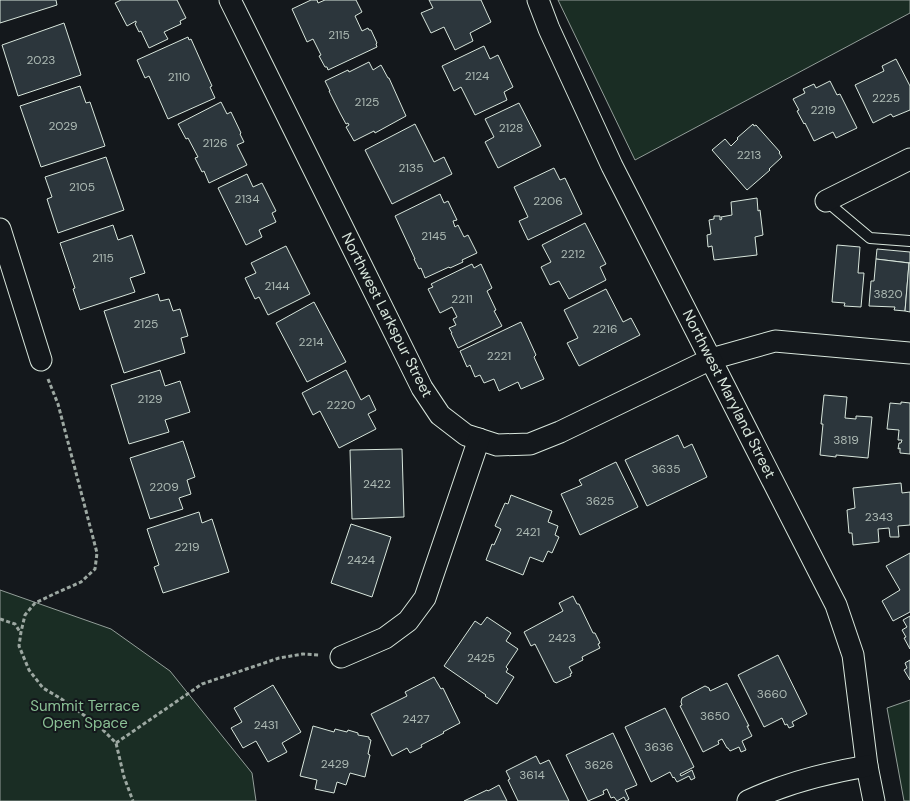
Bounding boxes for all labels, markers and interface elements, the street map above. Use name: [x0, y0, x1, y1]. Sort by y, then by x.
house number: 2115: [328, 27, 350, 43]
house number: 2023: [27, 52, 55, 68]
house number: 2124: [465, 68, 489, 84]
house number: 2110: [168, 69, 190, 85]
house number: 2225: [872, 90, 900, 106]
house number: 2125: [355, 94, 379, 110]
house number: 2219: [810, 102, 836, 118]
house number: 2029: [48, 118, 78, 134]
house number: 2128: [499, 120, 523, 136]
house number: 2126: [202, 135, 228, 151]
house number: 2213: [737, 147, 761, 163]
house number: 2135: [398, 160, 424, 176]
house number: 2105: [69, 179, 95, 195]
house number: 2134: [234, 191, 260, 207]
house number: 2206: [533, 193, 563, 209]
house number: 2145: [421, 228, 447, 244]
street label: Northwest Larkspur Street: [337, 229, 437, 401]
house number: 2212: [561, 246, 585, 262]
house number: 2115: [92, 250, 114, 266]
house number: 2144: [264, 278, 290, 294]
house number: 3820: [873, 286, 903, 302]
house number: 2211: [451, 291, 473, 307]
street label: Northwest Maryland Street: [678, 306, 780, 482]
house number: 2125: [134, 316, 158, 332]
house number: 2216: [592, 321, 618, 337]
house number: 2214: [299, 334, 323, 350]
house number: 2221: [487, 348, 511, 364]
house number: 2129: [138, 391, 162, 407]
house number: 2220: [327, 397, 355, 413]
house number: 3819: [833, 432, 859, 448]
house number: 3635: [651, 461, 681, 477]
house number: 2422: [363, 476, 391, 492]
house number: 2209: [149, 479, 179, 495]
house number: 3625: [586, 493, 614, 509]
house number: 2343: [865, 509, 893, 525]
house number: 2421: [516, 524, 540, 540]
house number: 2219: [174, 539, 200, 555]
house number: 2424: [347, 552, 375, 568]
house number: 2423: [548, 630, 576, 646]
house number: 2425: [467, 650, 495, 666]
house number: 3660: [757, 686, 787, 702]
park label: Summit Terrace Open Space: [30, 696, 140, 733]
house number: 3650: [700, 708, 730, 724]
house number: 2427: [402, 711, 430, 727]
house number: 2431: [254, 717, 278, 733]
house number: 3636: [644, 739, 674, 755]
house number: 2429: [321, 756, 349, 772]
house number: 3626: [585, 757, 613, 773]
house number: 3614: [519, 767, 545, 783]

